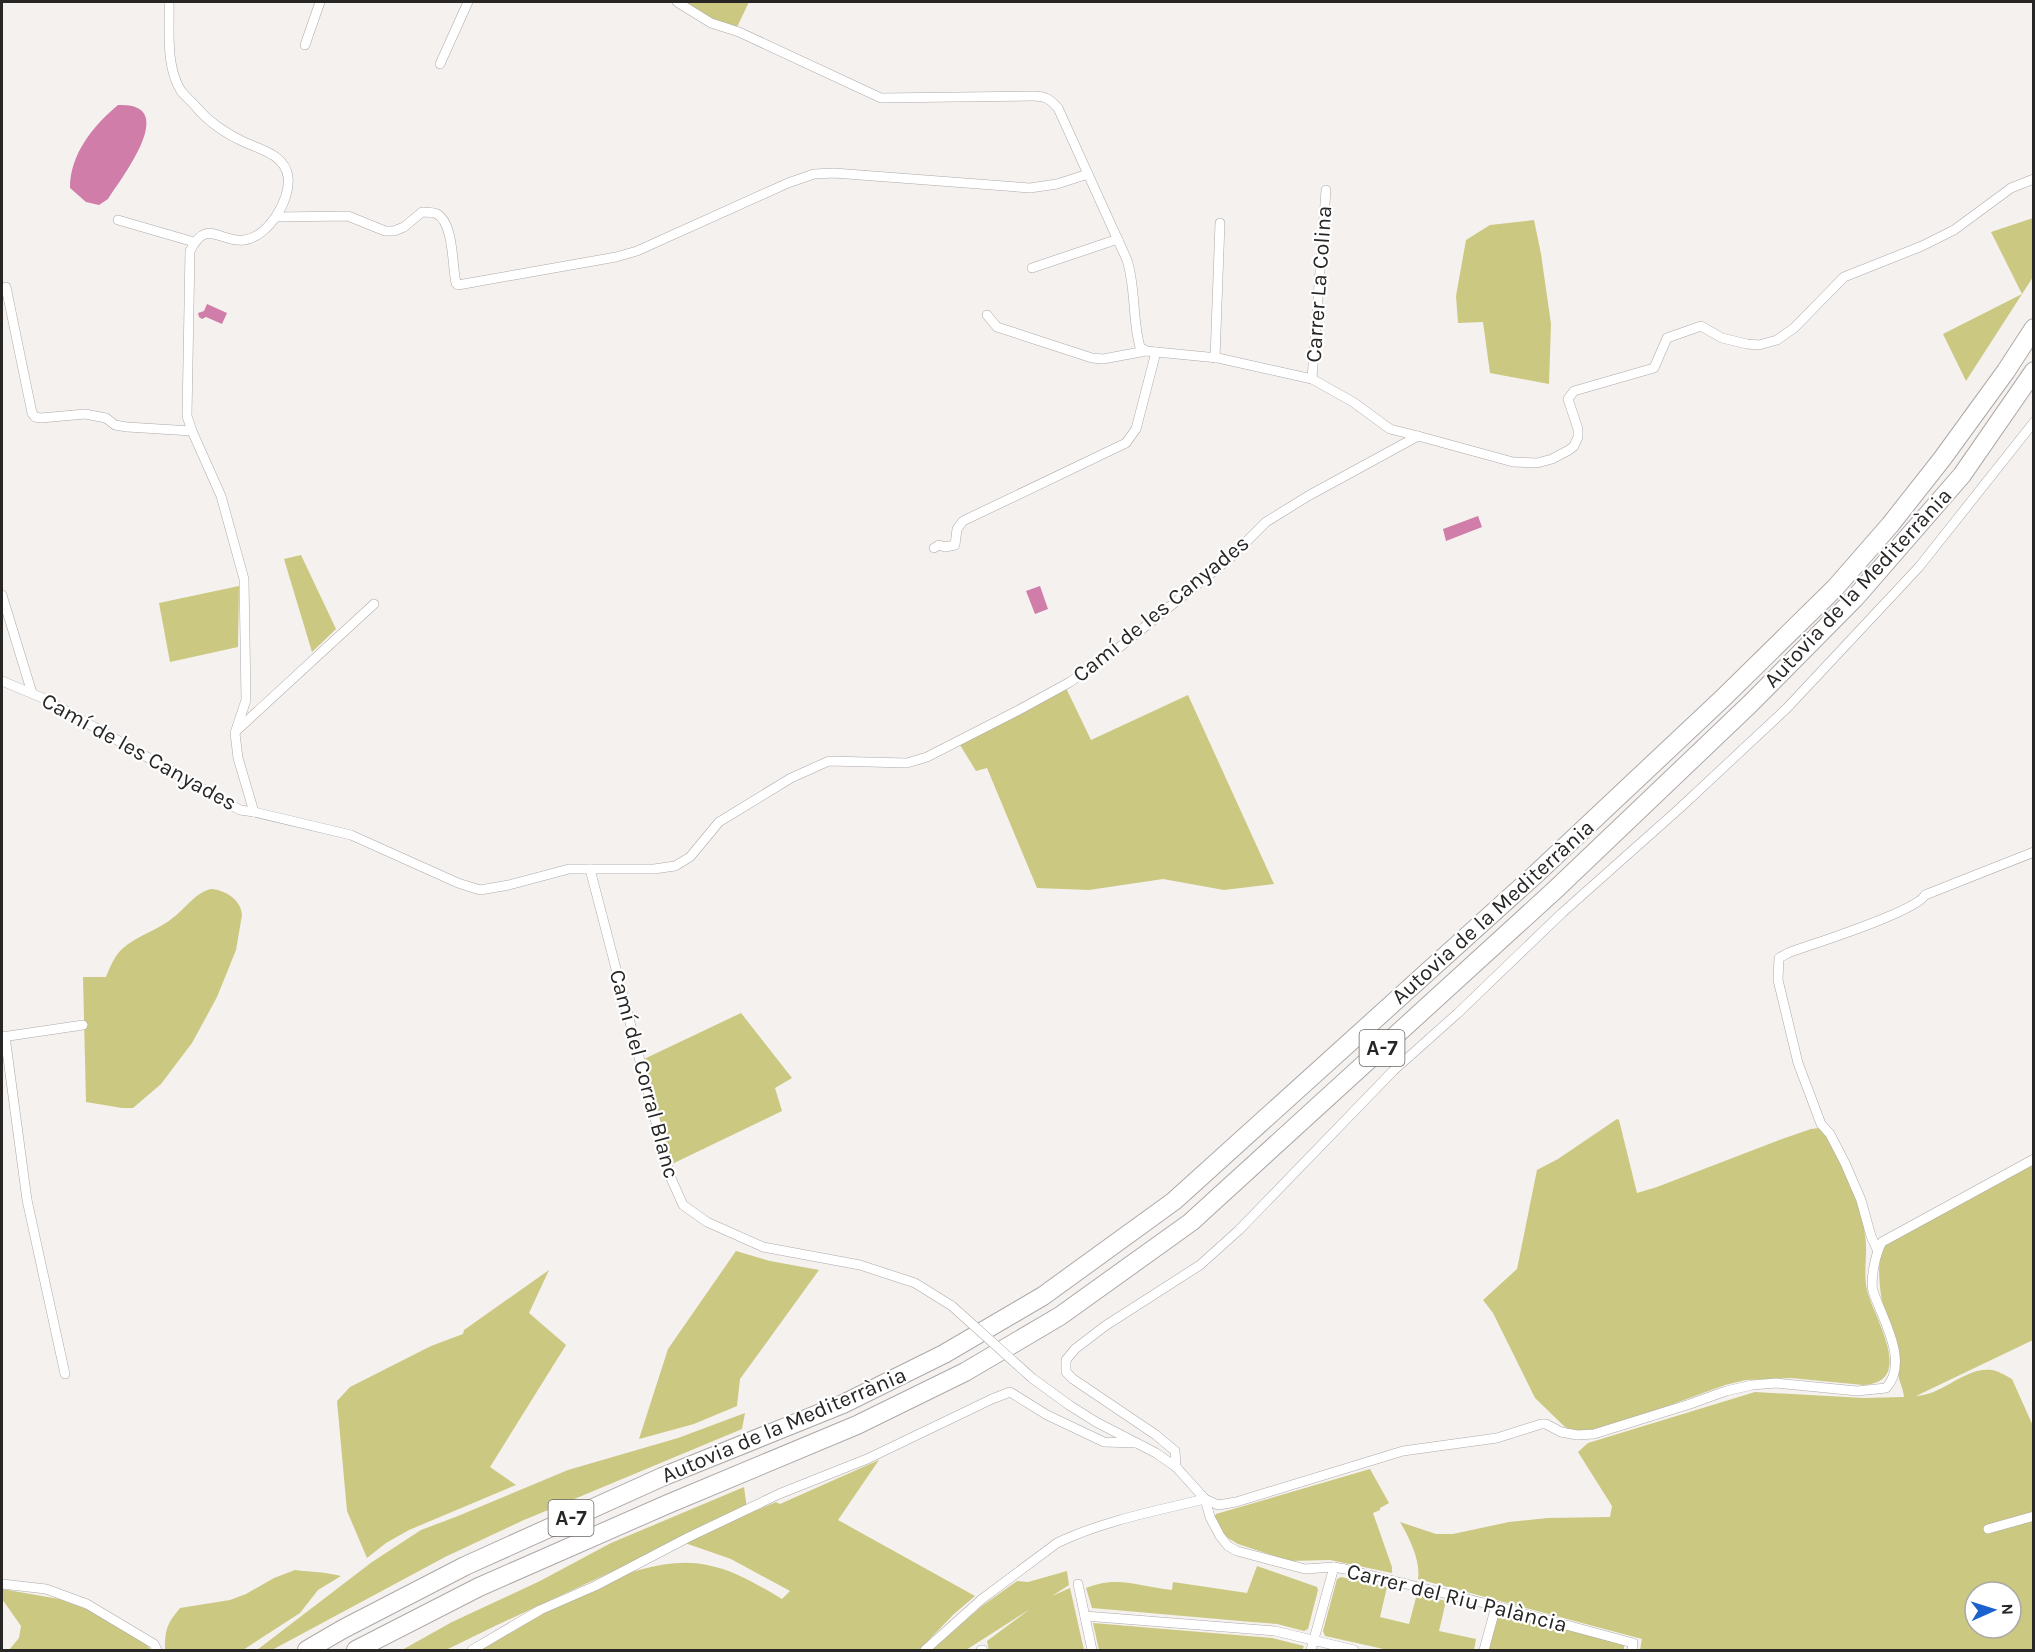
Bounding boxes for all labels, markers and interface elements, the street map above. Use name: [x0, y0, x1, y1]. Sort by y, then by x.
street label: Carrer La Colina: [1301, 205, 1337, 363]
street label: Autovia de la Mediterrània: [1759, 483, 1957, 693]
street label: Camí de les Canyades: [1068, 530, 1254, 688]
street label: Camí de les Canyades: [37, 688, 241, 816]
street label: Autovia de la Mediterrània: [1386, 814, 1600, 1010]
street label: Camí del Corral Blanc: [604, 967, 684, 1181]
road number: A-7: [1360, 1030, 1404, 1066]
street label: Autovia de la Mediterrània: [658, 1362, 910, 1488]
road number: A-7: [548, 1500, 594, 1536]
street label: Carrer del Riu Palància: [1344, 1558, 1570, 1638]
north arrow: [1963, 1580, 2023, 1640]
text: N: [1998, 1603, 2017, 1615]

